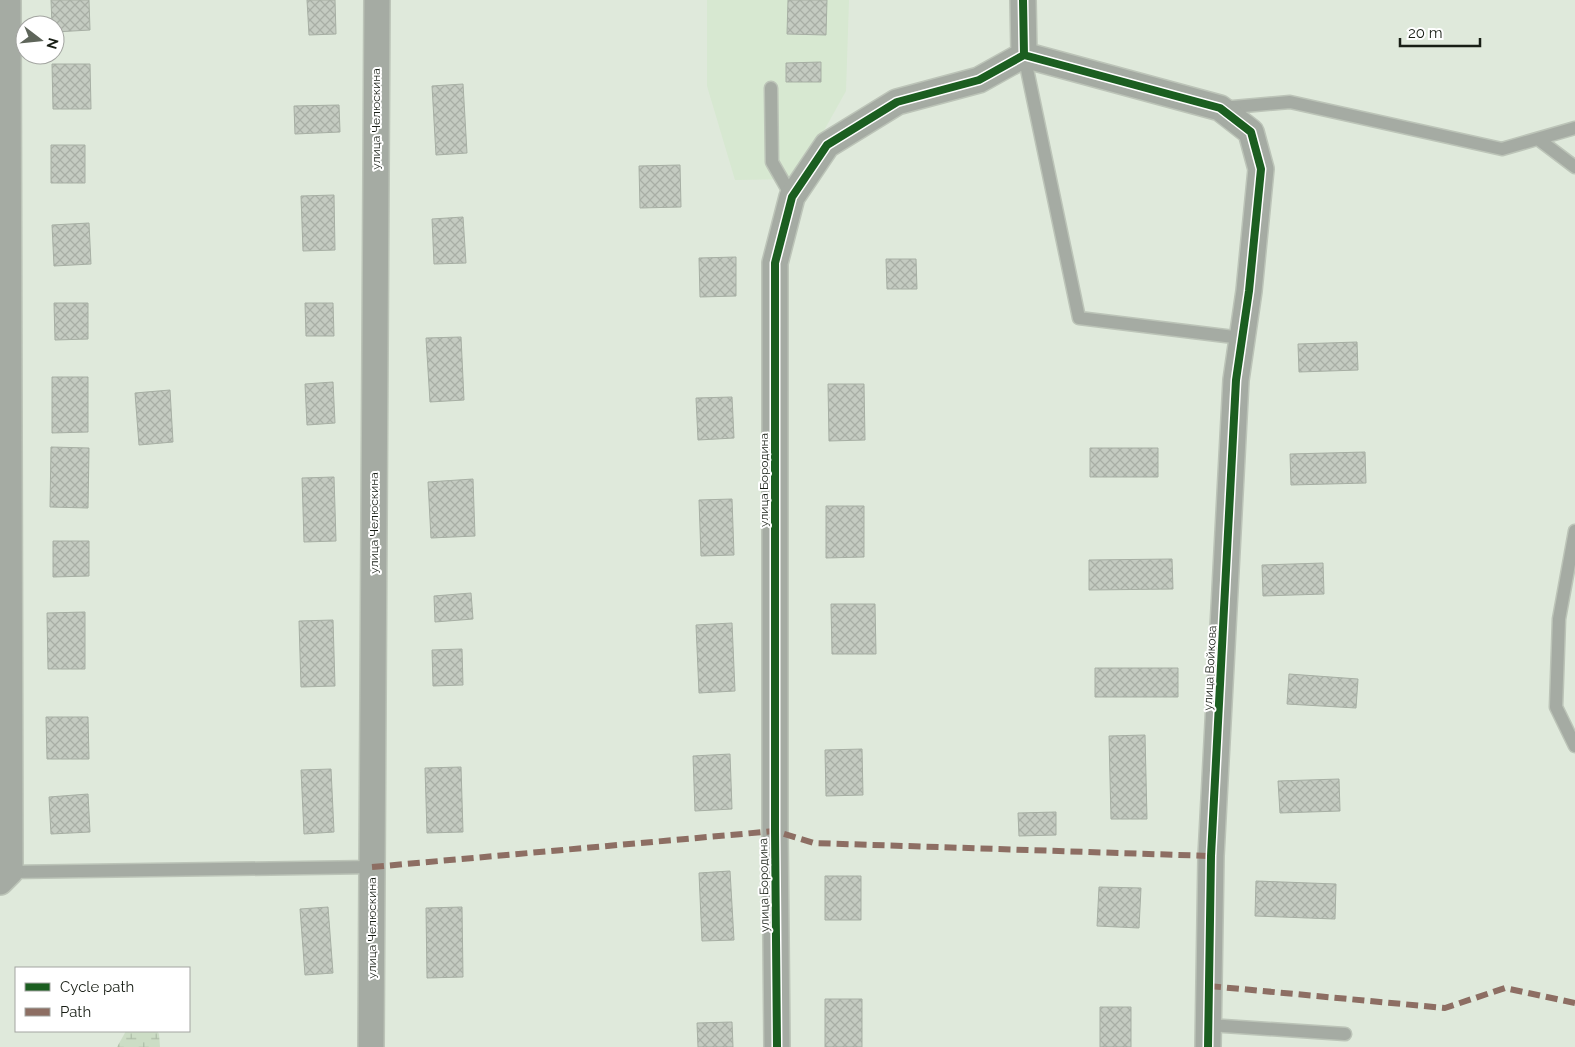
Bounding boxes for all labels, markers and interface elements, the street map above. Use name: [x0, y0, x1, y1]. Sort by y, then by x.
north arrow: [15, 15, 65, 65]
scale bar: [1400, 15, 1480, 47]
text: 20 m: [1408, 24, 1443, 42]
text: N: [43, 36, 62, 51]
street label: улица Челюскина: [369, 68, 383, 170]
street label: улица Бородина: [757, 433, 771, 527]
street label: улица Челюскина: [367, 472, 381, 574]
street label: улица Войкова: [1201, 625, 1219, 711]
street label: улица Бородина: [756, 838, 772, 932]
street label: улица Челюскина: [365, 877, 379, 979]
legend: [15, 967, 190, 1032]
text: Cycle path: [60, 978, 134, 996]
text: Path: [60, 1003, 91, 1021]

